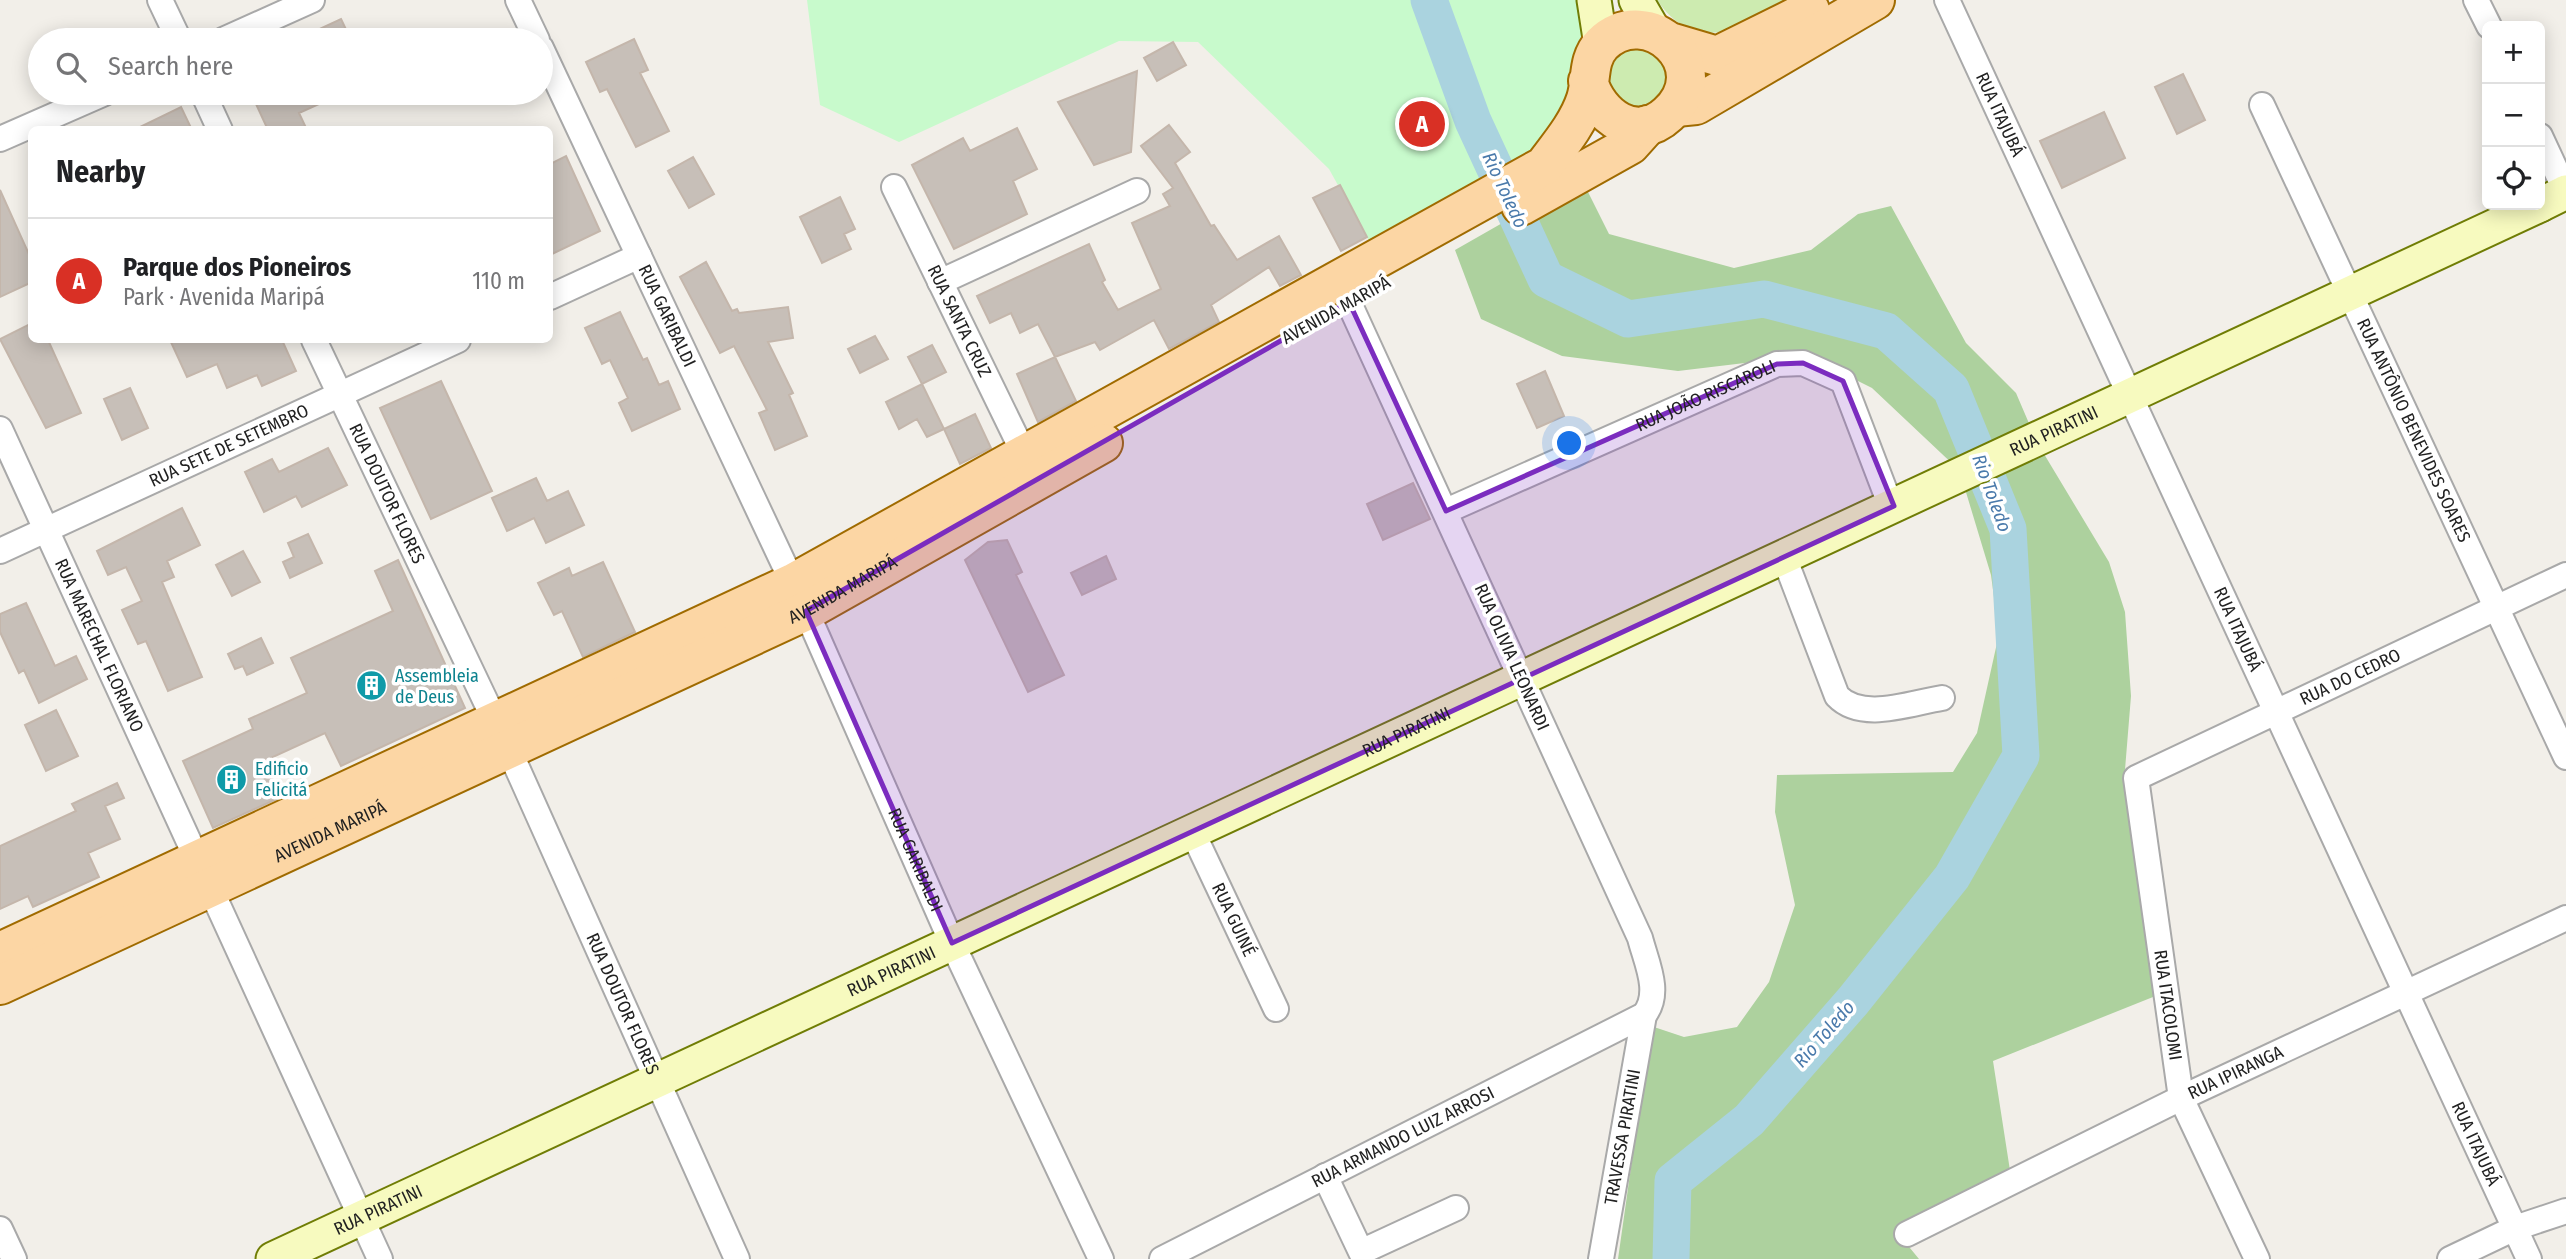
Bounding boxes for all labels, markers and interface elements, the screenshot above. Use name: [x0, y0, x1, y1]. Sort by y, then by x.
map controls: [2482, 21, 2545, 210]
button: +: [2482, 21, 2545, 84]
search box: [28, 28, 553, 105]
icon: search: [52, 48, 90, 86]
text: Search here: [108, 51, 233, 82]
street label: RUA ITAJUBÁ: [1971, 69, 2030, 160]
button: −: [2482, 84, 2545, 147]
pin: A: [1399, 98, 1445, 150]
button: locate: [2482, 147, 2545, 210]
water label: Rio Toledo: [1477, 148, 1533, 232]
text: Nearby: [56, 154, 145, 190]
text: Parque dos Pioneiros: [123, 252, 351, 283]
street label: RUA GARIBALDI: [634, 261, 701, 371]
street label: RUA SANTA CRUZ: [923, 261, 996, 381]
text: A: [73, 267, 85, 295]
text: 110 m: [472, 267, 525, 295]
street label: AVENIDA MARIPÁ: [1277, 270, 1395, 349]
text: Park · Avenida Maripá: [123, 283, 325, 311]
street label: RUA ANTÔNIO BENEVIDES SOARES: [2352, 315, 2475, 546]
street label: RUA JOÃO RISCAROLI: [1632, 355, 1779, 436]
street label: RUA SETE DE SETEMBRO: [146, 399, 312, 492]
street label: RUA PIRATINI: [2006, 401, 2102, 461]
street label: RUA DOUTOR FLORES: [344, 420, 430, 567]
your location: [1552, 426, 1586, 460]
water label: Rio Toledo: [1967, 451, 2017, 535]
street label: AVENIDA MARIPÁ: [785, 550, 902, 629]
street label: RUA MARECHAL FLORIANO: [50, 555, 148, 736]
street label: RUA OLIVIA LEONARDI: [1470, 580, 1554, 734]
street label: RUA ITAJUBÁ: [2209, 583, 2268, 675]
street label: RUA DO CEDRO: [2296, 644, 2404, 710]
place label: Assembleia de Deus: [395, 665, 479, 708]
building icon: Assembleia de Deus: [355, 669, 389, 703]
street label: RUA PIRATINI: [1359, 702, 1454, 762]
place label: Edificio Felicitá: [255, 758, 308, 801]
building icon: Edificio Felicitá: [215, 762, 249, 796]
street label: AVENIDA MARIPÁ: [271, 795, 390, 867]
street label: RUA GARIBALDI: [883, 805, 948, 915]
street label: RUA GUINÉ: [1207, 879, 1261, 960]
street label: RUA DOUTOR FLORES: [581, 930, 664, 1078]
street label: RUA PIRATINI: [844, 941, 939, 1001]
street label: RUA ITACOLOMI: [2149, 948, 2187, 1062]
water label: Rio Toledo: [1789, 996, 1859, 1072]
street label: RUA IPIRANGA: [2184, 1041, 2287, 1104]
street label: TRAVESSA PIRATINI: [1600, 1067, 1645, 1206]
street label: RUA ARMANDO LUIZ ARROSI: [1308, 1082, 1498, 1192]
street label: RUA ITAJUBÁ: [2447, 1098, 2506, 1190]
street label: RUA PIRATINI: [330, 1180, 426, 1240]

